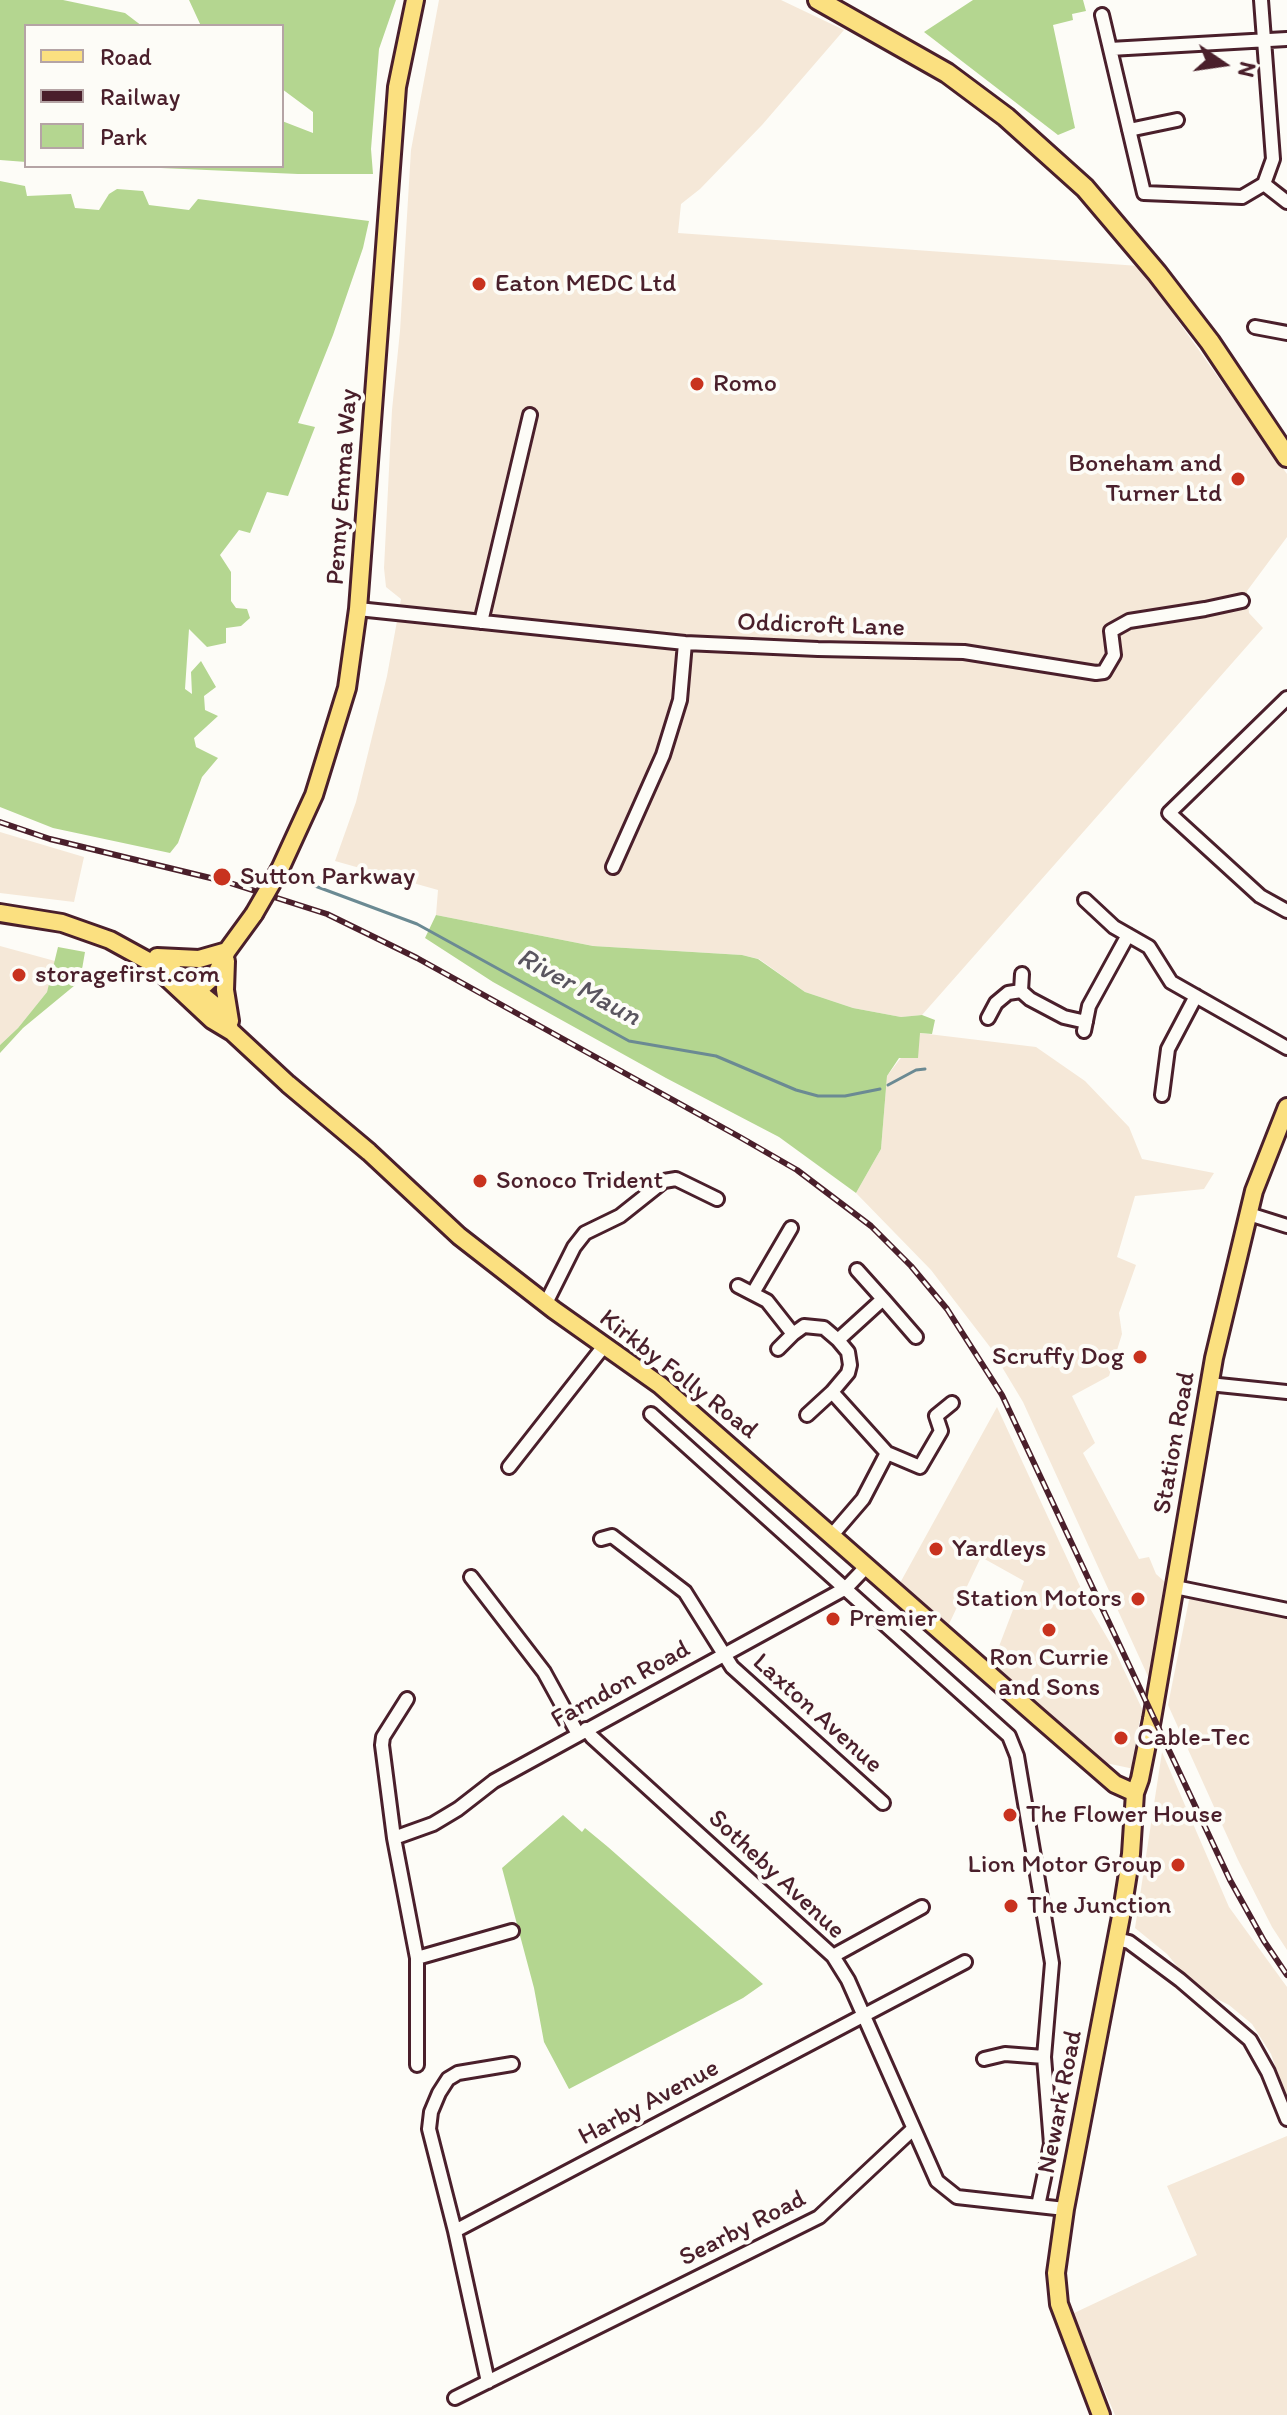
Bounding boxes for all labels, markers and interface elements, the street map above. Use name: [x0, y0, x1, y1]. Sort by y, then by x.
legend: [24, 24, 284, 168]
north arrow: [1183, 24, 1263, 104]
text: Road: [100, 42, 152, 71]
text: N: [1232, 59, 1262, 80]
text: Railway: [100, 82, 180, 111]
text: Park: [100, 122, 147, 151]
place label: Eaton MEDC Ltd: [495, 268, 676, 300]
marker: Eaton MEDC Ltd: [470, 275, 488, 293]
place label: Romo: [713, 368, 777, 400]
marker: Romo: [688, 375, 706, 393]
street label: Penny Emma Way: [321, 388, 365, 586]
place label: Boneham and Turner Ltd: [1068, 448, 1222, 510]
marker: Boneham and Turner Ltd: [1229, 470, 1247, 488]
street label: Oddicroft Lane: [737, 607, 905, 645]
place label: Sutton Parkway: [240, 861, 415, 893]
marker: Sutton Parkway: [211, 866, 233, 888]
water label: River Maun: [511, 941, 645, 1035]
place label: storagefirst.com: [35, 959, 220, 991]
marker: storagefirst.com: [10, 966, 28, 984]
place label: Sonoco Trident: [496, 1165, 663, 1197]
marker: Sonoco Trident: [471, 1172, 489, 1190]
street label: Kirkby Folly Road: [592, 1303, 764, 1447]
place label: Scruffy Dog: [992, 1341, 1124, 1373]
marker: Scruffy Dog: [1131, 1348, 1149, 1366]
street label: Station Road: [1147, 1369, 1203, 1517]
place label: Yardleys: [952, 1533, 1046, 1565]
marker: Yardleys: [927, 1540, 945, 1558]
place label: Station Motors: [956, 1583, 1122, 1615]
marker: Station Motors: [1129, 1590, 1147, 1608]
place label: Premier: [849, 1603, 937, 1635]
marker: Premier: [824, 1610, 842, 1628]
marker: Ron Currie and Sons: [1040, 1621, 1058, 1639]
street label: Farndon Road: [546, 1634, 696, 1736]
place label: Ron Currie and Sons: [989, 1642, 1109, 1704]
street label: Laxton Avenue: [745, 1647, 889, 1781]
place label: Cable-Tec: [1137, 1722, 1250, 1754]
marker: Cable-Tec: [1112, 1729, 1130, 1747]
place label: The Flower House: [1026, 1799, 1223, 1831]
street label: Sotheby Avenue: [701, 1804, 851, 1946]
marker: The Flower House: [1001, 1806, 1019, 1824]
place label: Lion Motor Group: [968, 1849, 1162, 1881]
marker: Lion Motor Group: [1169, 1856, 1187, 1874]
place label: The Junction: [1027, 1890, 1172, 1922]
marker: The Junction: [1002, 1897, 1020, 1915]
street label: Newark Road: [1032, 2028, 1090, 2176]
street label: Harby Avenue: [573, 2053, 725, 2153]
street label: Searby Road: [675, 2184, 811, 2274]

